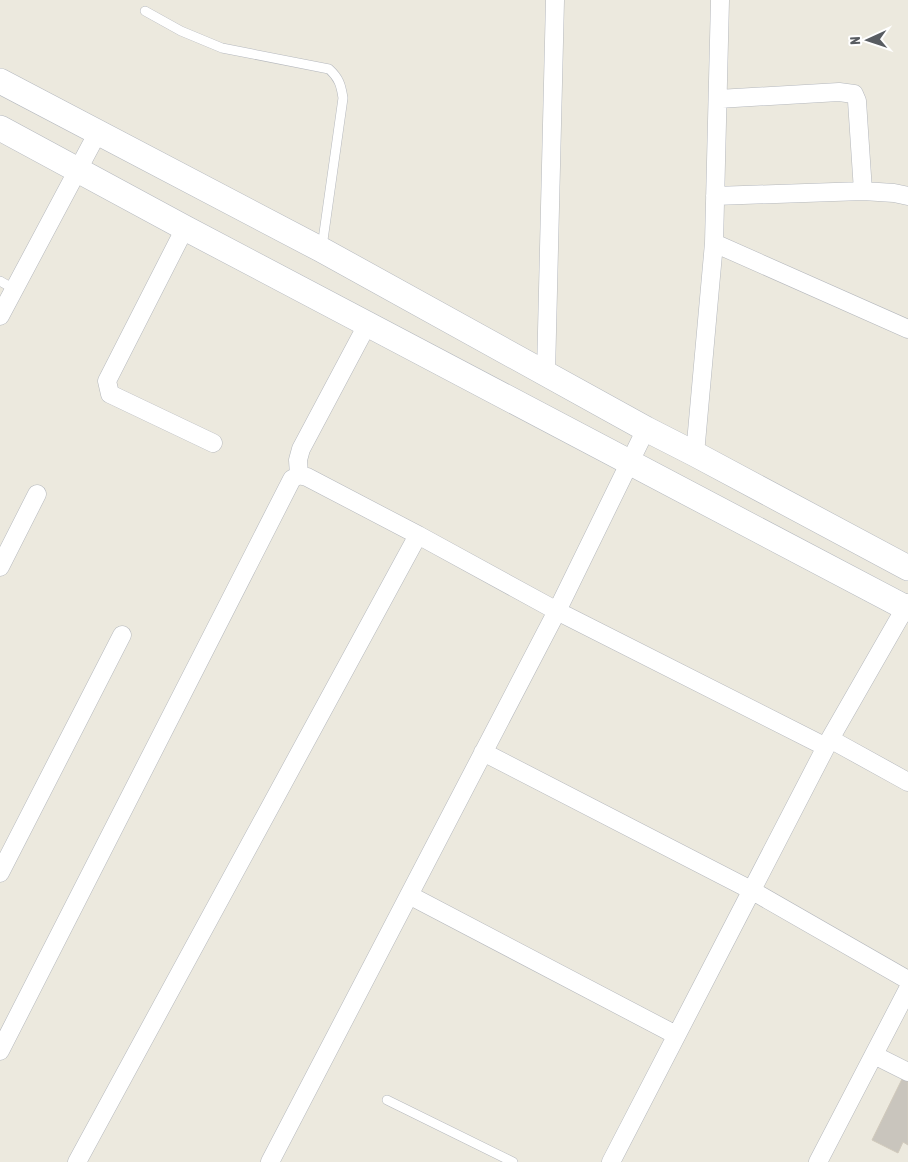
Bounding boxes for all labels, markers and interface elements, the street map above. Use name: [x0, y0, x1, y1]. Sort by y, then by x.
north arrow: [843, 15, 893, 65]
text: N: [847, 36, 863, 45]

